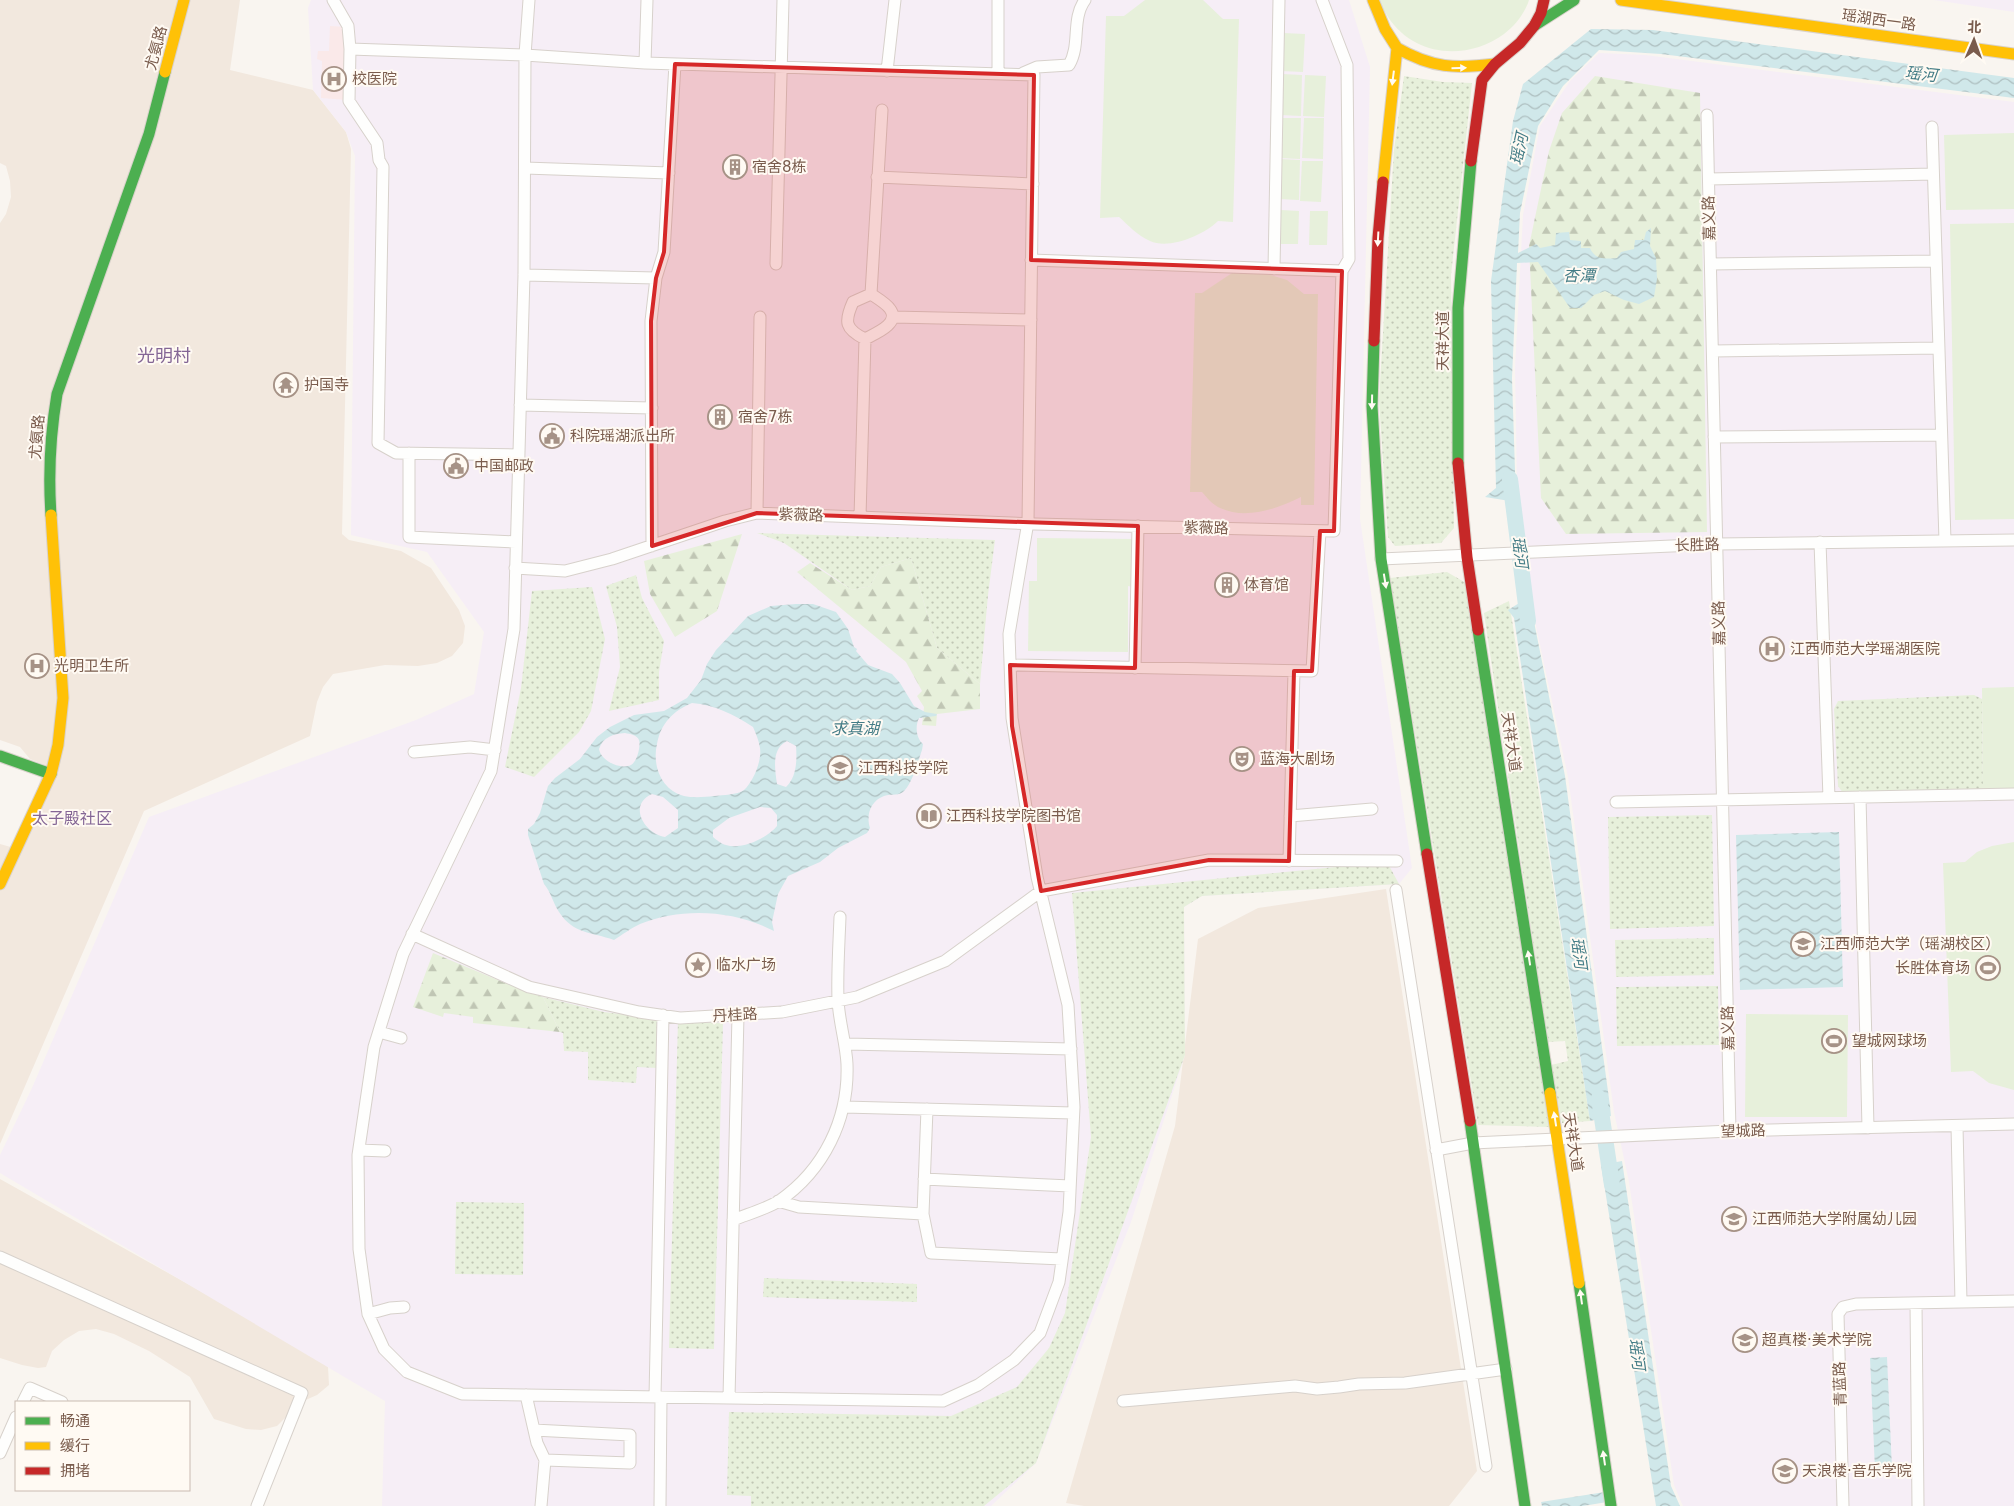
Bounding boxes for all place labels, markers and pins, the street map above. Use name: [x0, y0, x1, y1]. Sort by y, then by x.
hospital icon: 校医院: [321, 66, 347, 92]
place label: 校医院: [352, 70, 397, 88]
building icon: 宿舍8栋: [722, 154, 748, 180]
place label: 宿舍8栋: [752, 158, 807, 176]
temple icon: 护国寺: [273, 372, 299, 398]
place label: 护国寺: [304, 376, 349, 394]
building icon: 宿舍7栋: [707, 404, 733, 430]
place label: 宿舍7栋: [738, 408, 793, 426]
public building icon: 科院瑶湖派出所: [539, 423, 565, 449]
place label: 科院瑶湖派出所: [570, 427, 675, 445]
public building icon: 中国邮政: [443, 453, 469, 479]
place label: 中国邮政: [474, 457, 534, 475]
building icon: 体育馆: [1214, 572, 1240, 598]
place label: 体育馆: [1244, 576, 1289, 594]
hospital icon: 江西师范大学瑶湖医院: [1759, 636, 1785, 662]
place label: 江西师范大学瑶湖医院: [1790, 640, 1940, 658]
hospital icon: 光明卫生所: [24, 653, 50, 679]
place label: 光明卫生所: [54, 657, 129, 675]
theatre icon: 蓝海大剧场: [1229, 746, 1255, 772]
place label: 蓝海大剧场: [1260, 750, 1335, 768]
school or university icon: 江西科技学院: [827, 755, 853, 781]
place label: 江西科技学院: [858, 759, 948, 777]
library icon: 江西科技学院图书馆: [916, 803, 942, 829]
place label: 江西科技学院图书馆: [946, 807, 1081, 825]
school or university icon: 江西师范大学（瑶湖校区）: [1790, 931, 1816, 957]
place label: 江西师范大学（瑶湖校区）: [1820, 935, 2000, 953]
place icon: 临水广场: [685, 952, 711, 978]
sports icon: 长胜体育场: [1975, 955, 2001, 981]
place label: 临水广场: [716, 956, 776, 974]
place label: 长胜体育场: [1895, 959, 1970, 977]
sports icon: 望城网球场: [1821, 1028, 1847, 1054]
place label: 望城网球场: [1852, 1032, 1927, 1050]
school or university icon: 江西师范大学附属幼儿园: [1721, 1206, 1747, 1232]
place label: 江西师范大学附属幼儿园: [1752, 1210, 1917, 1228]
school or university icon: 超真楼·美术学院: [1732, 1327, 1758, 1353]
place label: 超真楼·美术学院: [1762, 1331, 1872, 1349]
school or university icon: 天浪楼·音乐学院: [1772, 1458, 1798, 1484]
place label: 天浪楼·音乐学院: [1802, 1462, 1912, 1480]

